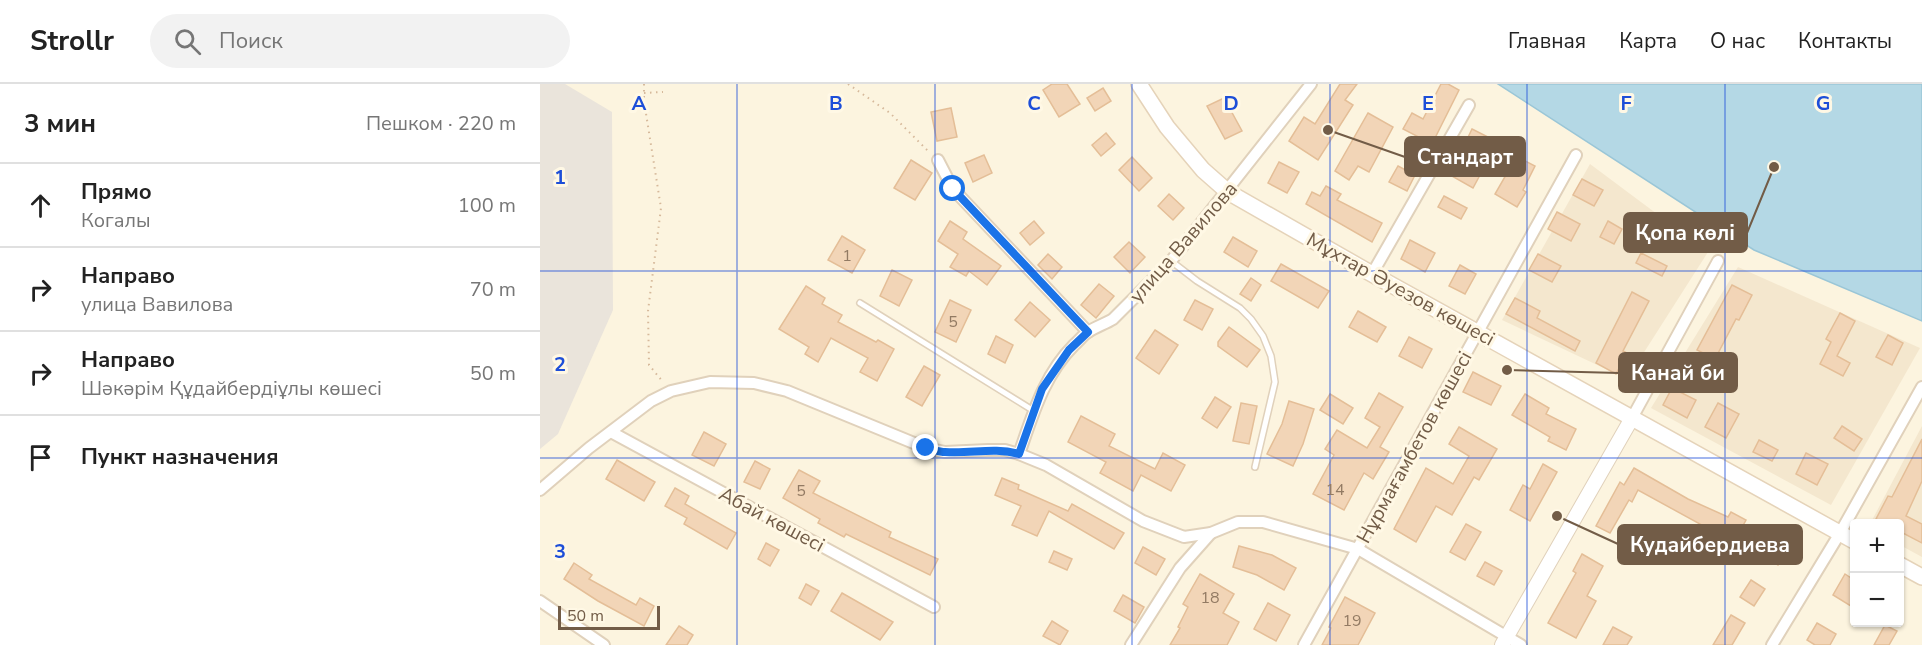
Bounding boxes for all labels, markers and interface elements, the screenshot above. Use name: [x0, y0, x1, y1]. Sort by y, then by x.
search box: [150, 14, 570, 68]
text: Strollr: [30, 22, 114, 60]
icon: search: [171, 25, 204, 58]
text: Поиск: [219, 26, 283, 56]
text: Главная: [1508, 27, 1586, 55]
text: Карта: [1619, 27, 1677, 55]
text: О нас: [1710, 27, 1765, 55]
text: Контакты: [1798, 27, 1892, 55]
text: A: [632, 90, 647, 117]
text: B: [829, 90, 843, 117]
text: C: [1027, 90, 1041, 117]
text: D: [1223, 90, 1239, 117]
text: E: [1422, 90, 1434, 117]
text: F: [1620, 90, 1632, 117]
text: G: [1816, 90, 1830, 117]
text: 3 мин: [24, 106, 96, 141]
text: Пешком · 220 m: [366, 110, 516, 137]
callout: Стандарт: [1405, 137, 1525, 176]
text: Стандарт: [1417, 143, 1513, 171]
text: 1: [554, 164, 566, 191]
route start: [939, 175, 965, 201]
street label: улица Вавилова: [1123, 176, 1244, 309]
text: Прямо: [81, 177, 152, 207]
icon: ahead: [24, 189, 57, 222]
text: 100 m: [458, 192, 516, 219]
text: Когалы: [81, 207, 151, 234]
callout: Қопа көлі: [1624, 213, 1747, 252]
text: Қопа көлі: [1635, 219, 1735, 247]
street label: Мұхтар Әуезов көшесі: [1302, 226, 1500, 353]
house number: 1: [842, 245, 852, 267]
text: Направо: [81, 261, 175, 291]
icon: right: [24, 273, 57, 306]
text: 70 m: [470, 276, 516, 303]
text: улица Вавилова: [81, 291, 233, 318]
house number: 5: [948, 311, 958, 333]
text: Направо: [81, 345, 175, 375]
street label: Нұрмағамбетов көшесі: [1350, 346, 1479, 548]
text: 2: [554, 351, 566, 378]
callout: Канай би: [1619, 353, 1737, 392]
icon: right: [24, 357, 57, 390]
text: Канай би: [1631, 359, 1725, 387]
text: 50 m: [470, 360, 516, 387]
text: Шәкәрім Құдайбердіұлы көшесі: [81, 375, 382, 402]
route end: [912, 434, 938, 460]
icon: arrive: [24, 441, 57, 474]
text: Пункт назначения: [81, 442, 279, 472]
house number: 14: [1325, 479, 1345, 501]
street label: Абай көшесі: [714, 480, 829, 559]
house number: 5: [796, 480, 806, 502]
map controls: [1850, 519, 1904, 627]
button: +: [1850, 519, 1904, 573]
callout: Кудайбердиева: [1618, 525, 1802, 564]
text: Кудайбердиева: [1630, 531, 1790, 559]
text: 3: [554, 538, 566, 565]
button: −: [1850, 573, 1904, 627]
house number: 18: [1200, 587, 1220, 609]
scale bar: [558, 603, 660, 630]
text: 50 m: [567, 605, 604, 627]
house number: 19: [1342, 610, 1362, 632]

